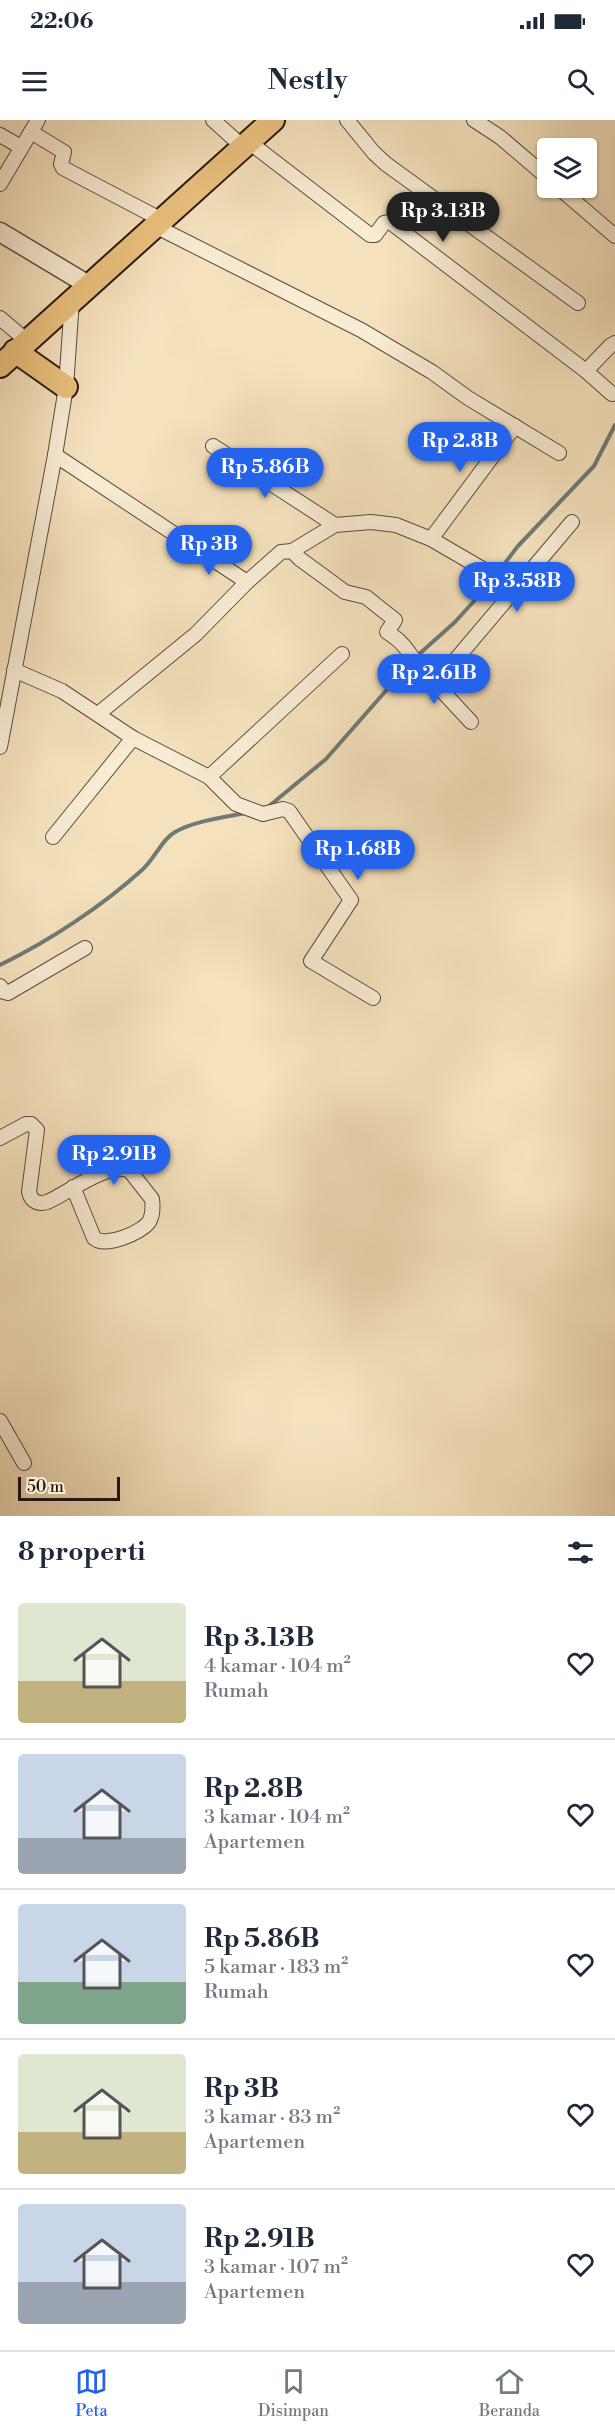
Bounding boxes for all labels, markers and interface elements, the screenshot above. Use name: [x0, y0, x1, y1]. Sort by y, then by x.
text: 22:06: [30, 8, 93, 35]
text: Nestly: [268, 64, 347, 98]
icon: menu: [18, 65, 51, 98]
icon: search: [564, 65, 597, 98]
map controls: [537, 138, 597, 198]
button: layers: [537, 138, 597, 198]
pin: Rp 3.13B: [381, 192, 505, 243]
text: Rp 3.13B: [400, 199, 486, 224]
pin: Rp 2.8B: [405, 422, 515, 473]
text: Rp 2.8B: [422, 429, 498, 454]
pin: Rp 5.86B: [203, 448, 327, 499]
text: Rp 5.86B: [221, 455, 309, 480]
pin: Rp 3B: [167, 525, 251, 576]
text: Rp 3B: [180, 532, 238, 557]
pin: Rp 3.58B: [455, 562, 579, 613]
text: Rp 3.58B: [473, 569, 561, 594]
pin: Rp 2.61B: [372, 654, 496, 705]
text: Rp 2.61B: [391, 661, 477, 686]
pin: Rp 1.68B: [296, 830, 420, 881]
text: Rp 1.68B: [315, 837, 401, 862]
pin: Rp 2.91B: [52, 1135, 176, 1186]
text: Rp 2.91B: [71, 1142, 157, 1167]
scale bar: [18, 1474, 120, 1502]
text: 50 m: [27, 1477, 64, 1497]
text: 8 properti: [18, 1536, 145, 1568]
icon: filters: [564, 1536, 597, 1569]
text: Rp 3.13B: [204, 1622, 315, 1654]
icon: home: [66, 1627, 138, 1699]
icon: heart: [564, 1647, 597, 1680]
text: 4 kamar · 104 m²: [204, 1654, 351, 1679]
text: Rumah: [204, 1679, 269, 1704]
text: Rp 2.8B: [204, 1773, 303, 1805]
icon: home: [66, 1778, 138, 1850]
icon: heart: [564, 1798, 597, 1831]
text: 3 kamar · 104 m²: [204, 1805, 350, 1830]
text: Apartemen: [204, 1830, 305, 1855]
text: Rp 5.86B: [204, 1923, 320, 1955]
icon: home: [66, 1928, 138, 2000]
icon: heart: [564, 1948, 597, 1981]
text: 5 kamar · 183 m²: [204, 1955, 348, 1980]
text: Rumah: [204, 1980, 269, 2005]
text: Rp 3B: [204, 2073, 279, 2105]
icon: home: [66, 2078, 138, 2150]
icon: heart: [564, 2098, 597, 2131]
text: 3 kamar · 83 m²: [204, 2105, 340, 2130]
text: Apartemen: [204, 2130, 305, 2155]
text: Rp 2.91B: [204, 2223, 315, 2255]
icon: home: [66, 2228, 138, 2300]
icon: heart: [564, 2248, 597, 2281]
text: 3 kamar · 107 m²: [204, 2255, 348, 2280]
text: Apartemen: [204, 2280, 305, 2305]
tab: Peta: [75, 2365, 108, 2421]
tab: Disimpan: [258, 2365, 329, 2421]
tab: Beranda: [479, 2365, 540, 2421]

